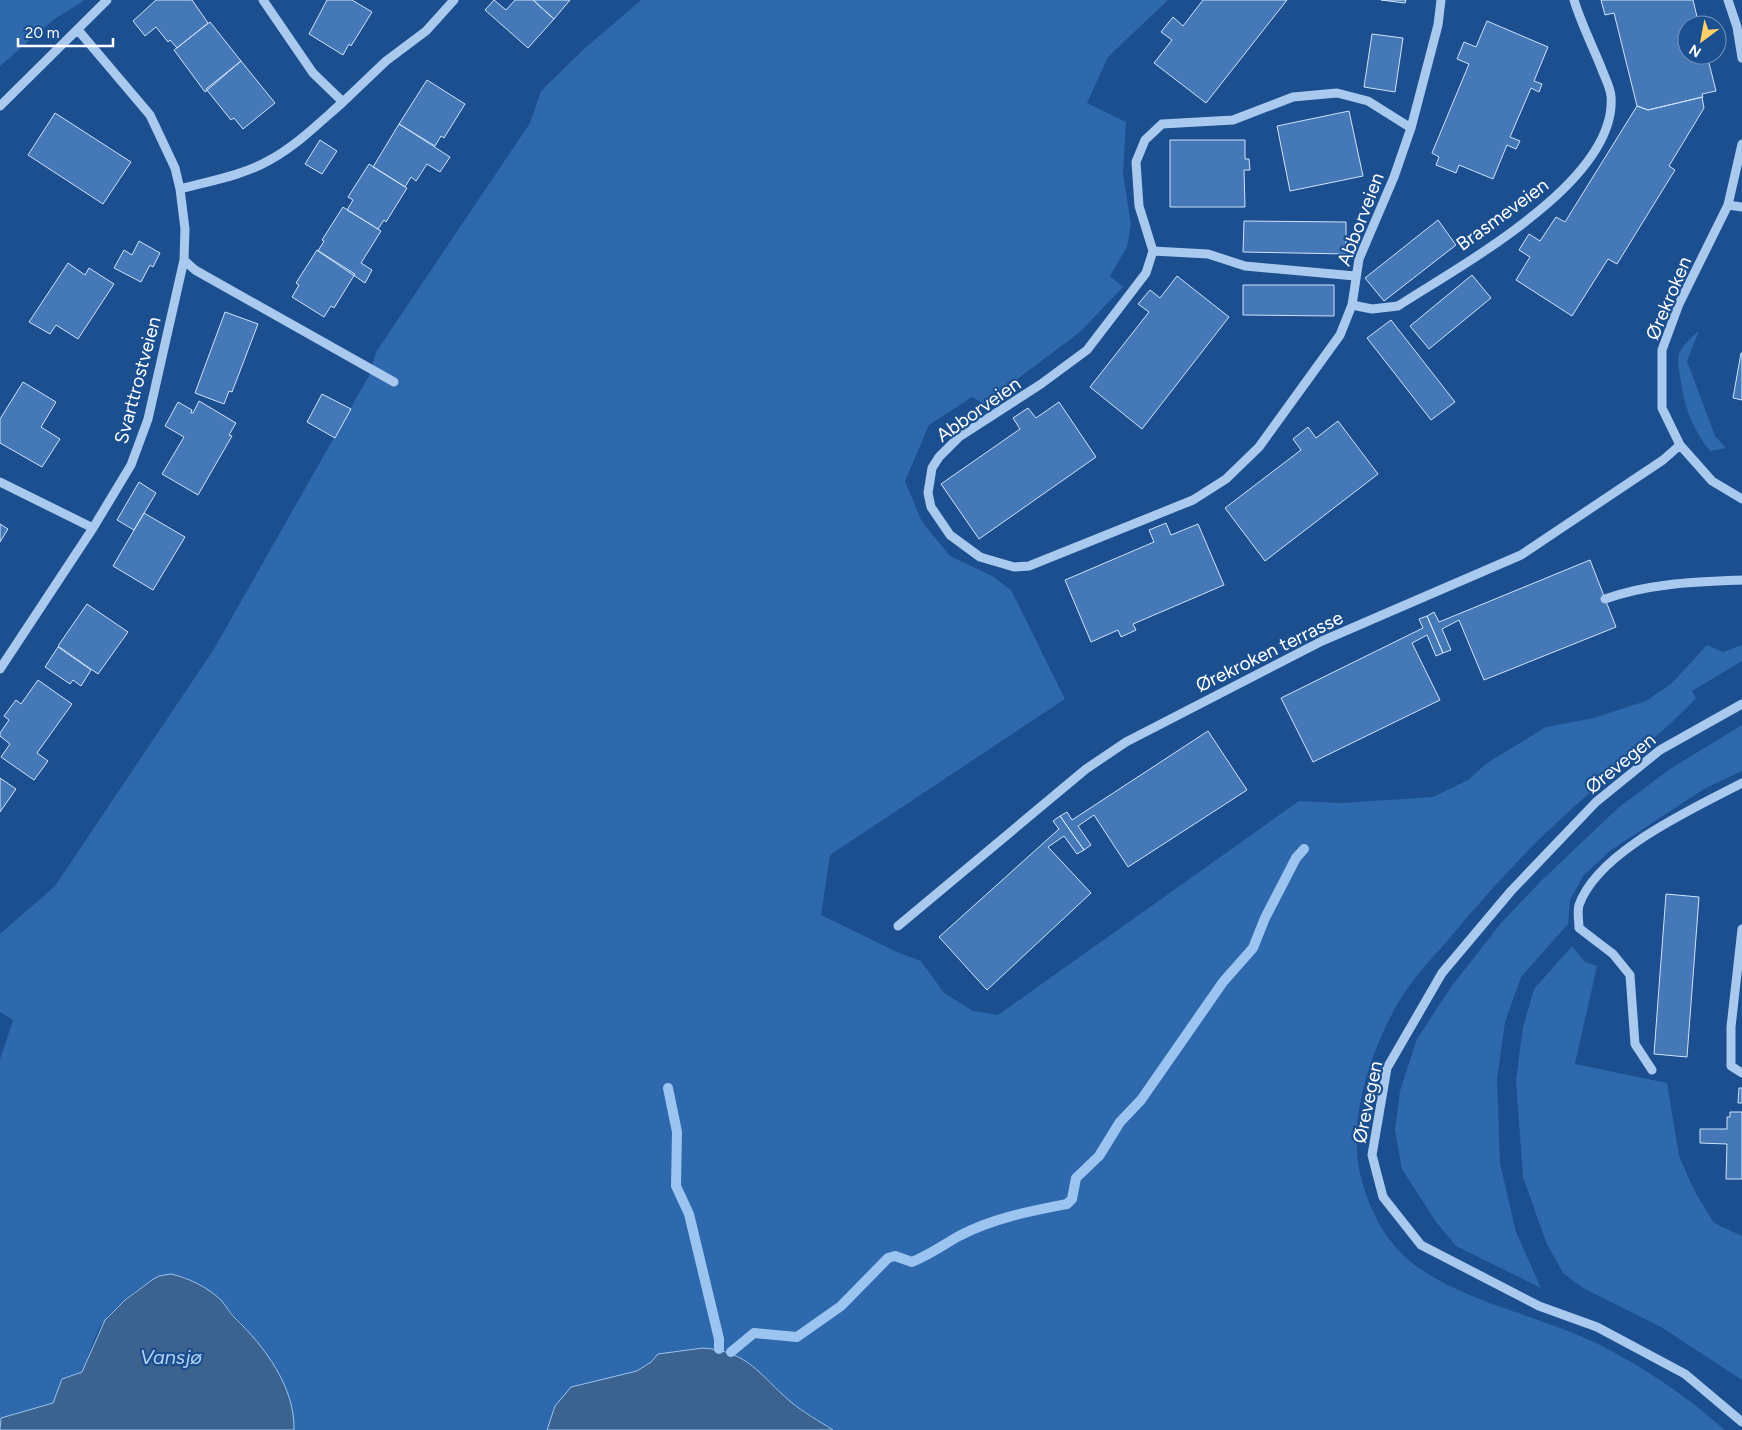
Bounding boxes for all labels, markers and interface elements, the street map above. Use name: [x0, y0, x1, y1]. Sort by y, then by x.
scale bar: [18, 15, 112, 47]
north arrow: [1677, 15, 1727, 65]
text: 20 m: [25, 24, 59, 42]
text: N: [1686, 41, 1704, 61]
street label: Abborveien: [1332, 169, 1389, 269]
street label: Brasmeveien: [1452, 173, 1553, 256]
street label: Ørekroken: [1641, 253, 1696, 343]
street label: Svarttrostveien: [109, 314, 166, 446]
street label: Abborveien: [932, 372, 1025, 447]
street label: Ørekroken terrasse: [1192, 606, 1347, 697]
street label: Ørevegen: [1581, 728, 1660, 799]
street label: Ørevegen: [1348, 1059, 1387, 1145]
water label: Vansjø: [140, 1345, 202, 1369]

